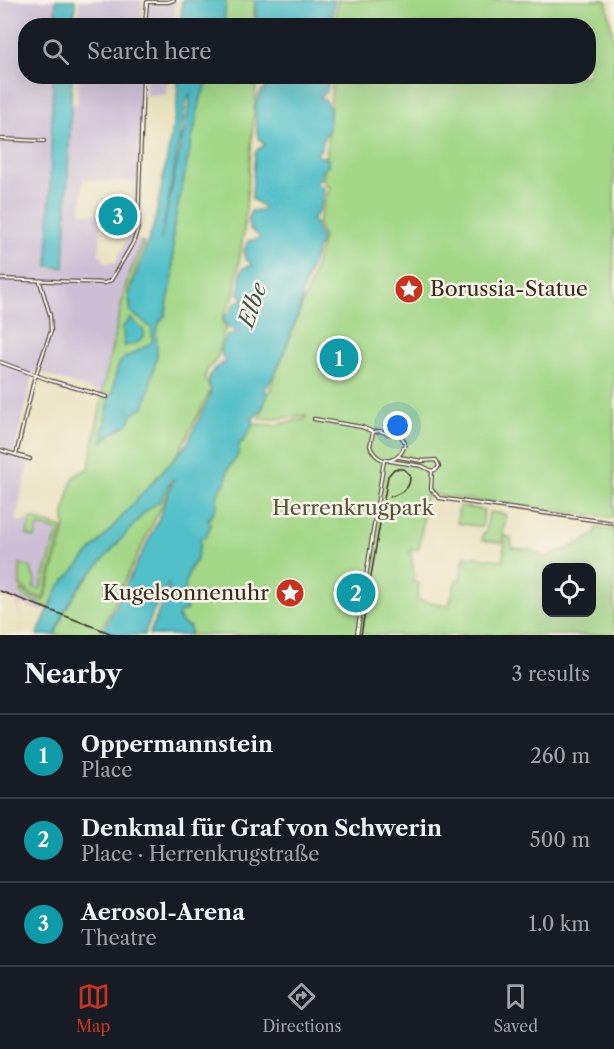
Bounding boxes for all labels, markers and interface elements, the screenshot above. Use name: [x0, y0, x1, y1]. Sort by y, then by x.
search box: [18, 18, 596, 84]
icon: search: [39, 35, 72, 68]
text: Search here: [87, 38, 212, 65]
pin: 3: [98, 194, 138, 238]
place icon: Borussia-Statue: [393, 273, 425, 305]
place label: Borussia-Statue: [430, 276, 588, 301]
water label: Elbe: [232, 278, 273, 333]
pin: 1: [320, 336, 358, 380]
your location: [383, 411, 412, 440]
park label: Herrenkrugpark: [272, 495, 435, 520]
map controls: [542, 563, 596, 617]
button: locate: [542, 563, 596, 617]
pin: 2: [336, 570, 376, 616]
place icon: Kugelsonnenuhr: [274, 577, 306, 609]
place label: Kugelsonnenuhr: [103, 580, 269, 605]
text: Nearby: [24, 658, 122, 690]
text: 3 results: [512, 662, 590, 686]
text: Oppermannstein: [81, 731, 273, 758]
text: 1: [39, 744, 48, 768]
text: 260 m: [530, 744, 590, 768]
text: Place: [81, 758, 132, 782]
text: Denkmal für Graf von Schwerin: [81, 815, 442, 842]
text: 2: [38, 828, 49, 852]
text: 500 m: [530, 828, 590, 852]
text: Place · Herrenkrugstraße: [81, 842, 319, 866]
text: Aerosol-Arena: [81, 899, 245, 926]
text: 3: [38, 912, 49, 936]
text: 1.0 km: [529, 912, 590, 936]
text: Theatre: [81, 926, 157, 950]
tab: Map: [76, 980, 110, 1036]
tab: Directions: [262, 980, 341, 1036]
tab: Saved: [494, 980, 538, 1036]

